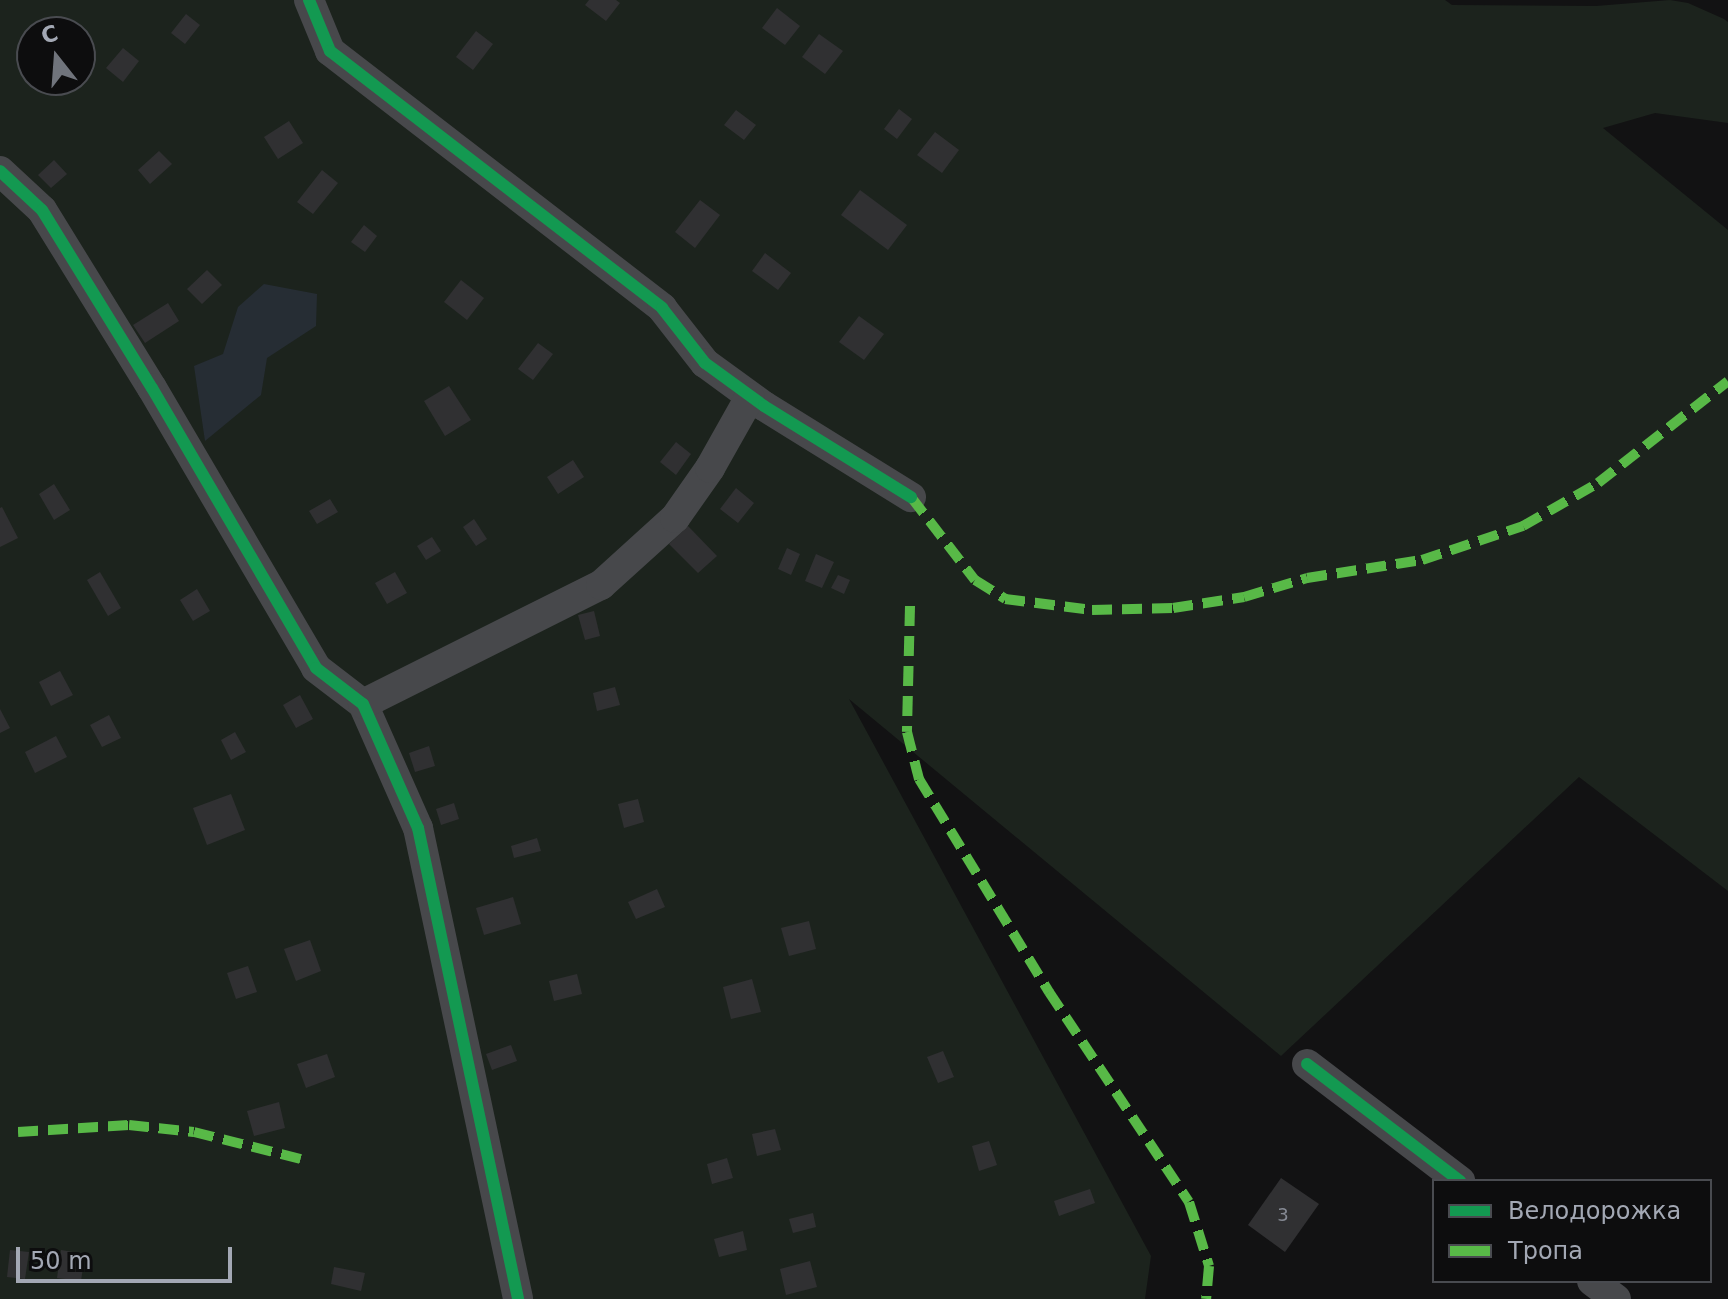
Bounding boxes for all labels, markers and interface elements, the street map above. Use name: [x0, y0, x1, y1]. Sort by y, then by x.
north arrow: [16, 16, 96, 96]
text: С: [38, 20, 61, 49]
legend: [1432, 1179, 1712, 1283]
text: Велодорожка: [1508, 1197, 1681, 1225]
house number: 3: [1277, 1204, 1289, 1226]
scale bar: [20, 1231, 236, 1281]
text: Тропа: [1508, 1237, 1583, 1265]
text: 50 m: [30, 1247, 92, 1275]

